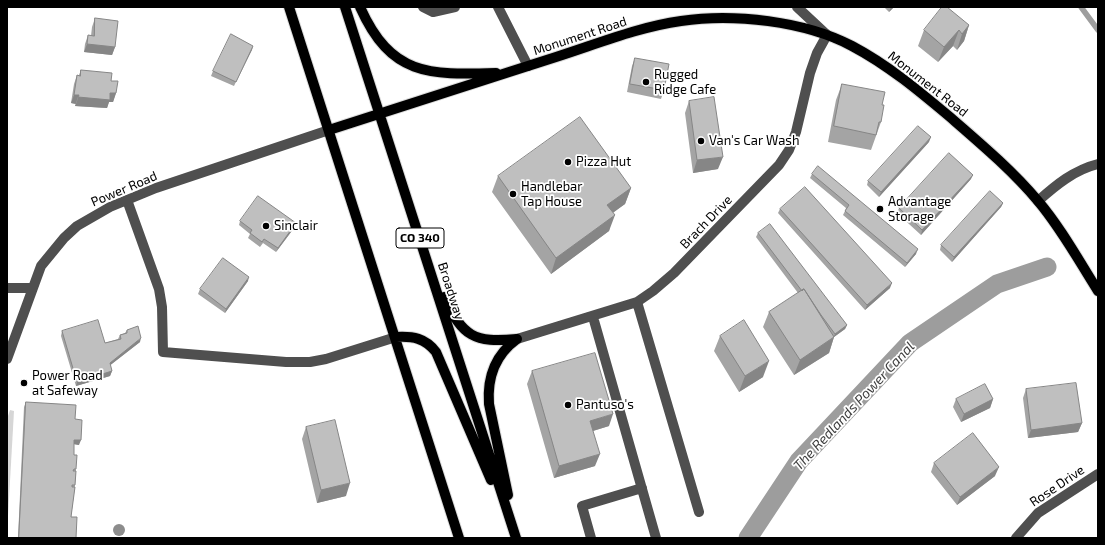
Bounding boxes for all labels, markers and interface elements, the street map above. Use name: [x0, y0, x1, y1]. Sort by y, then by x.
street label: Monument Road: [531, 14, 629, 58]
street label: Monument Road: [885, 48, 971, 120]
place label: Rugged Ridge Cafe: [654, 67, 716, 98]
marker: Rugged Ridge Cafe: [641, 77, 651, 87]
place label: Van's Car Wash: [709, 133, 799, 149]
marker: Van's Car Wash: [696, 136, 706, 146]
place label: Pizza Hut: [576, 154, 631, 170]
marker: Pizza Hut: [563, 157, 573, 167]
street label: Power Road: [88, 168, 160, 210]
place label: Handlebar Tap House: [521, 179, 582, 210]
marker: Handlebar Tap House: [508, 189, 518, 199]
street label: Brach Drive: [677, 192, 735, 252]
place label: Advantage Storage: [888, 194, 951, 225]
marker: Advantage Storage: [875, 204, 885, 214]
place label: Sinclair: [274, 218, 318, 234]
marker: Sinclair: [261, 221, 271, 231]
road number: CO 340: [396, 228, 444, 248]
street label: Broadway: [434, 260, 468, 322]
water label: The Redlands Power Canal: [790, 338, 918, 474]
place label: Power Road at Safeway: [32, 368, 103, 399]
marker: Power Road at Safeway: [19, 378, 29, 388]
place label: Pantuso's: [576, 397, 634, 413]
marker: Pantuso's: [563, 400, 573, 410]
street label: Rose Drive: [1027, 462, 1087, 510]

